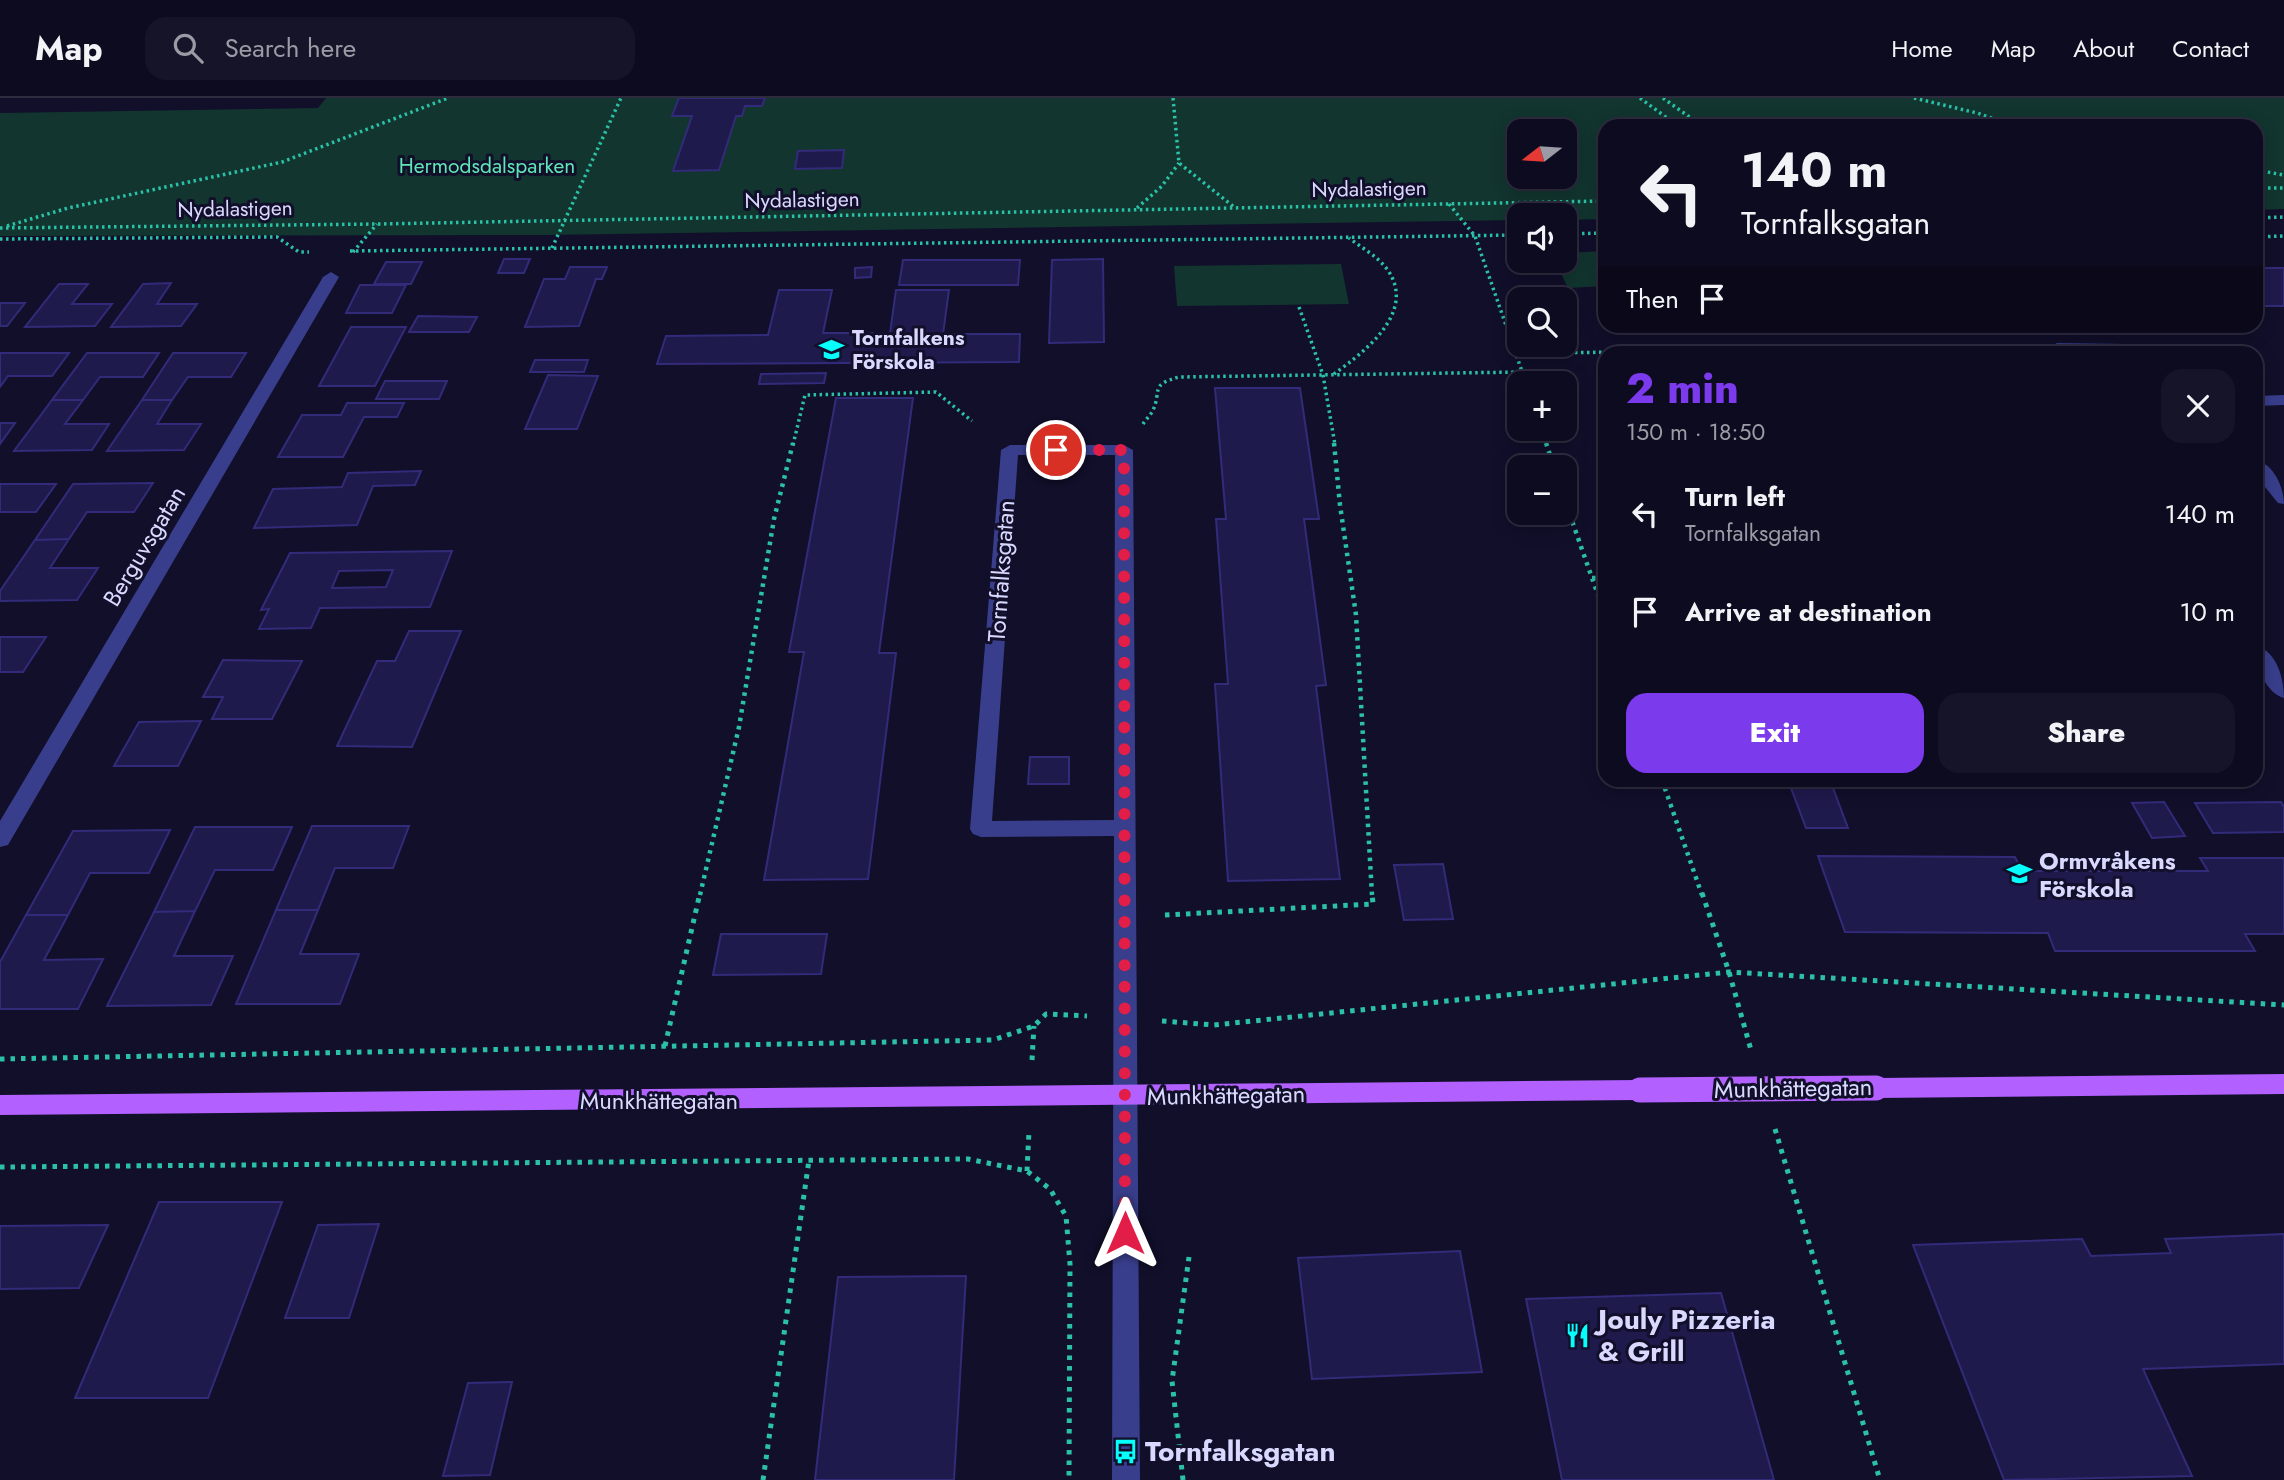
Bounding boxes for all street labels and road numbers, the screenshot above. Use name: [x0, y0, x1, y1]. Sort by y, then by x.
street label: Nydalastigen: [1311, 173, 1427, 205]
street label: Nydalastigen: [744, 184, 860, 216]
street label: Nydalastigen: [177, 193, 293, 225]
street label: Berguvsgatan: [94, 479, 194, 613]
street label: Tornfalksgatan: [979, 499, 1023, 643]
street label: Munkhättegatan: [1713, 1069, 1873, 1107]
street label: Munkhättegatan: [1146, 1076, 1306, 1114]
street label: Munkhättegatan: [580, 1083, 738, 1118]

